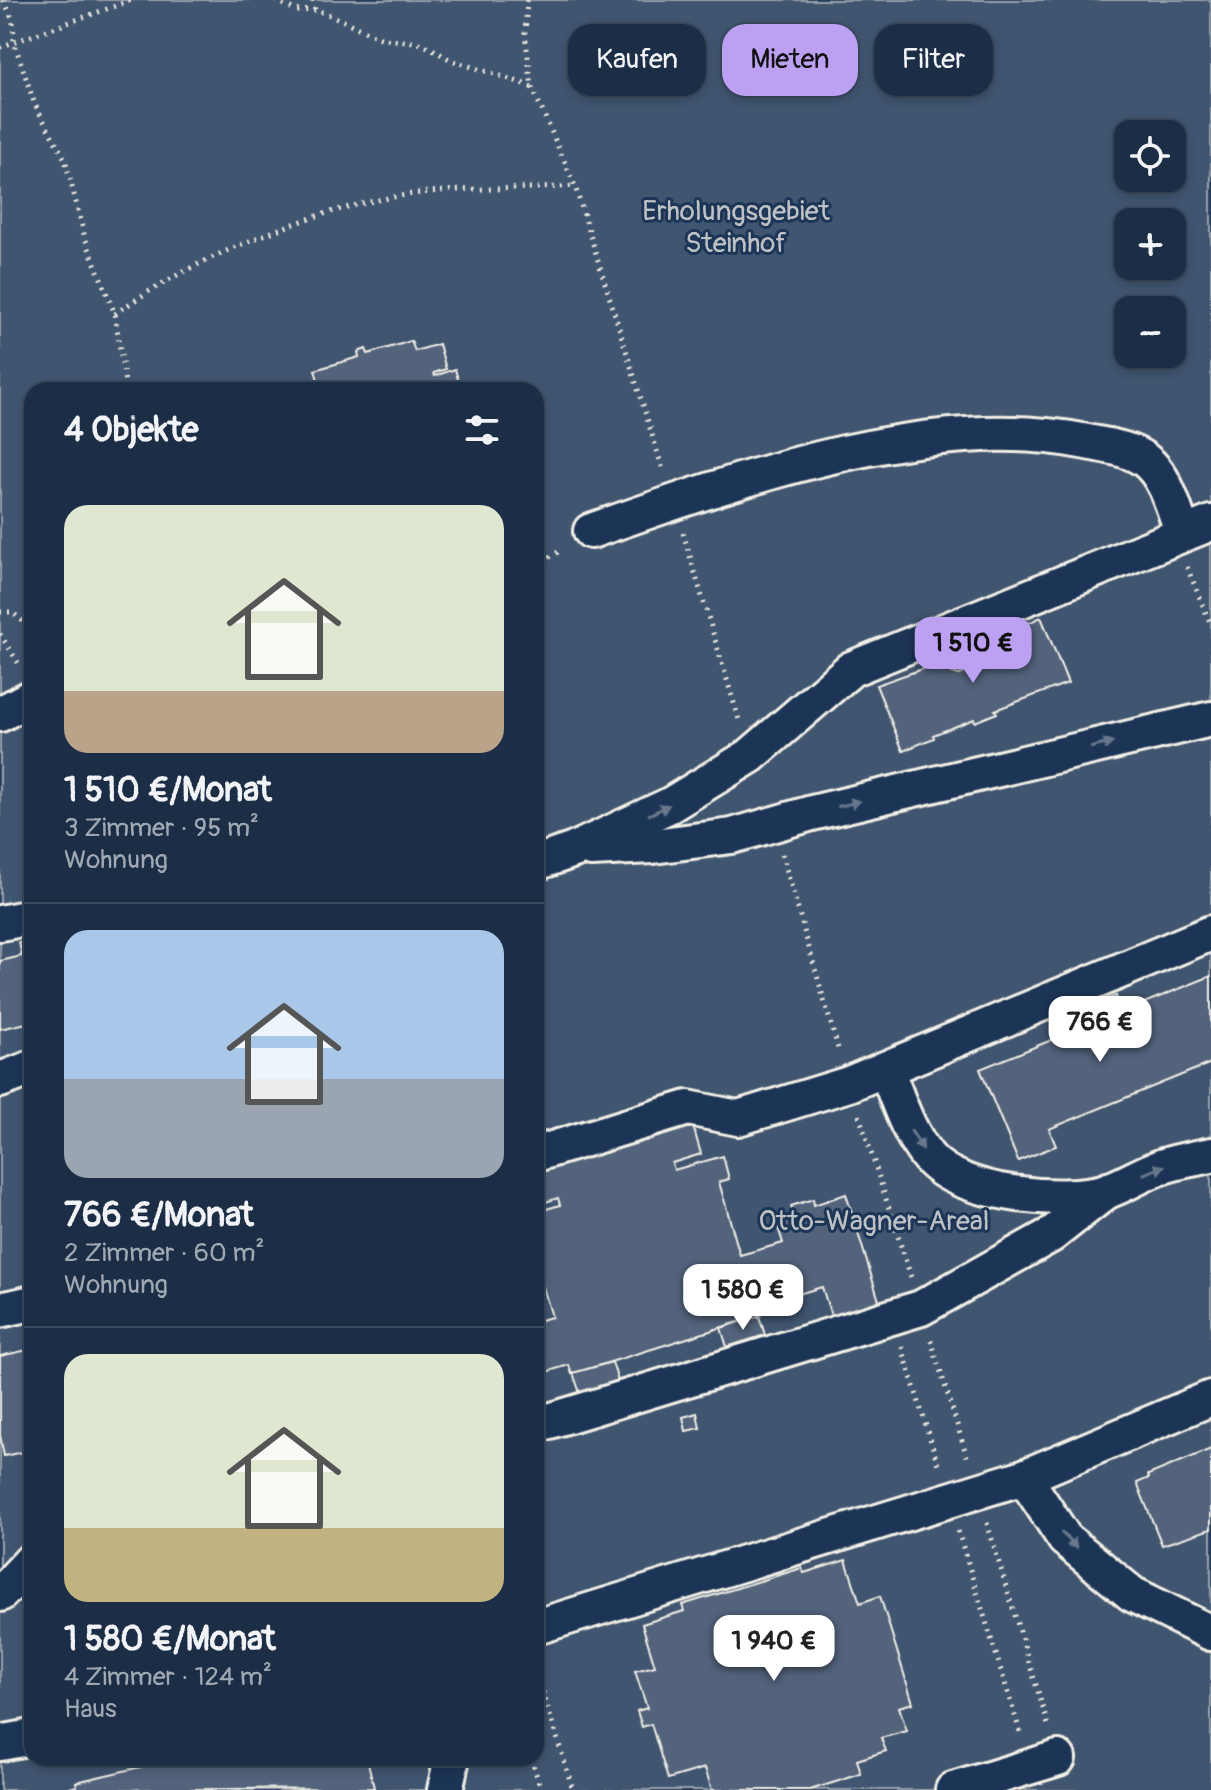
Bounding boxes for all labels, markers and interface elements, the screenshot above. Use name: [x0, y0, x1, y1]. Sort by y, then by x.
chip: Kaufen: [568, 24, 706, 96]
chip: Mieten: [722, 24, 858, 96]
chip: Filter: [874, 24, 993, 96]
map controls: [1114, 120, 1186, 368]
button: locate: [1114, 120, 1186, 192]
park label: Erholungsgebiet Steinhof: [642, 194, 831, 261]
button: +: [1114, 208, 1186, 280]
button: −: [1114, 296, 1186, 368]
icon: filters: [460, 408, 504, 452]
text: 4 Objekte: [64, 409, 199, 452]
icon: home: [212, 557, 356, 701]
pin: 1 510 €: [899, 617, 1047, 685]
text: 1 510 €: [933, 627, 1013, 659]
one-way arrow: [1090, 738, 1115, 750]
text: 1 510 €/Monat: [64, 769, 272, 812]
one-way arrow: [837, 797, 862, 810]
one-way arrow: [647, 803, 671, 817]
text: 3 Zimmer · 95 m²: [64, 812, 259, 844]
text: Wohnung: [64, 844, 168, 876]
icon: home: [212, 982, 356, 1126]
pin: 766 €: [1044, 996, 1156, 1064]
text: 766 €: [1067, 1006, 1133, 1038]
one-way arrow: [909, 1130, 924, 1151]
one-way arrow: [1142, 1163, 1166, 1176]
text: 766 €/Monat: [64, 1194, 254, 1237]
park label: Otto-Wagner-Areal: [758, 1204, 990, 1239]
text: 2 Zimmer · 60 m²: [64, 1237, 264, 1269]
pin: 1 580 €: [669, 1264, 817, 1332]
text: Wohnung: [64, 1269, 168, 1301]
text: 1 580 €: [701, 1274, 785, 1306]
icon: home: [212, 1406, 356, 1550]
one-way arrow: [1059, 1530, 1077, 1549]
pin: 1 940 €: [700, 1615, 848, 1683]
text: 1 580 €/Monat: [64, 1618, 276, 1661]
text: 1 940 €: [732, 1625, 816, 1657]
text: 4 Zimmer · 124 m²: [64, 1661, 272, 1693]
text: Haus: [64, 1693, 117, 1725]

